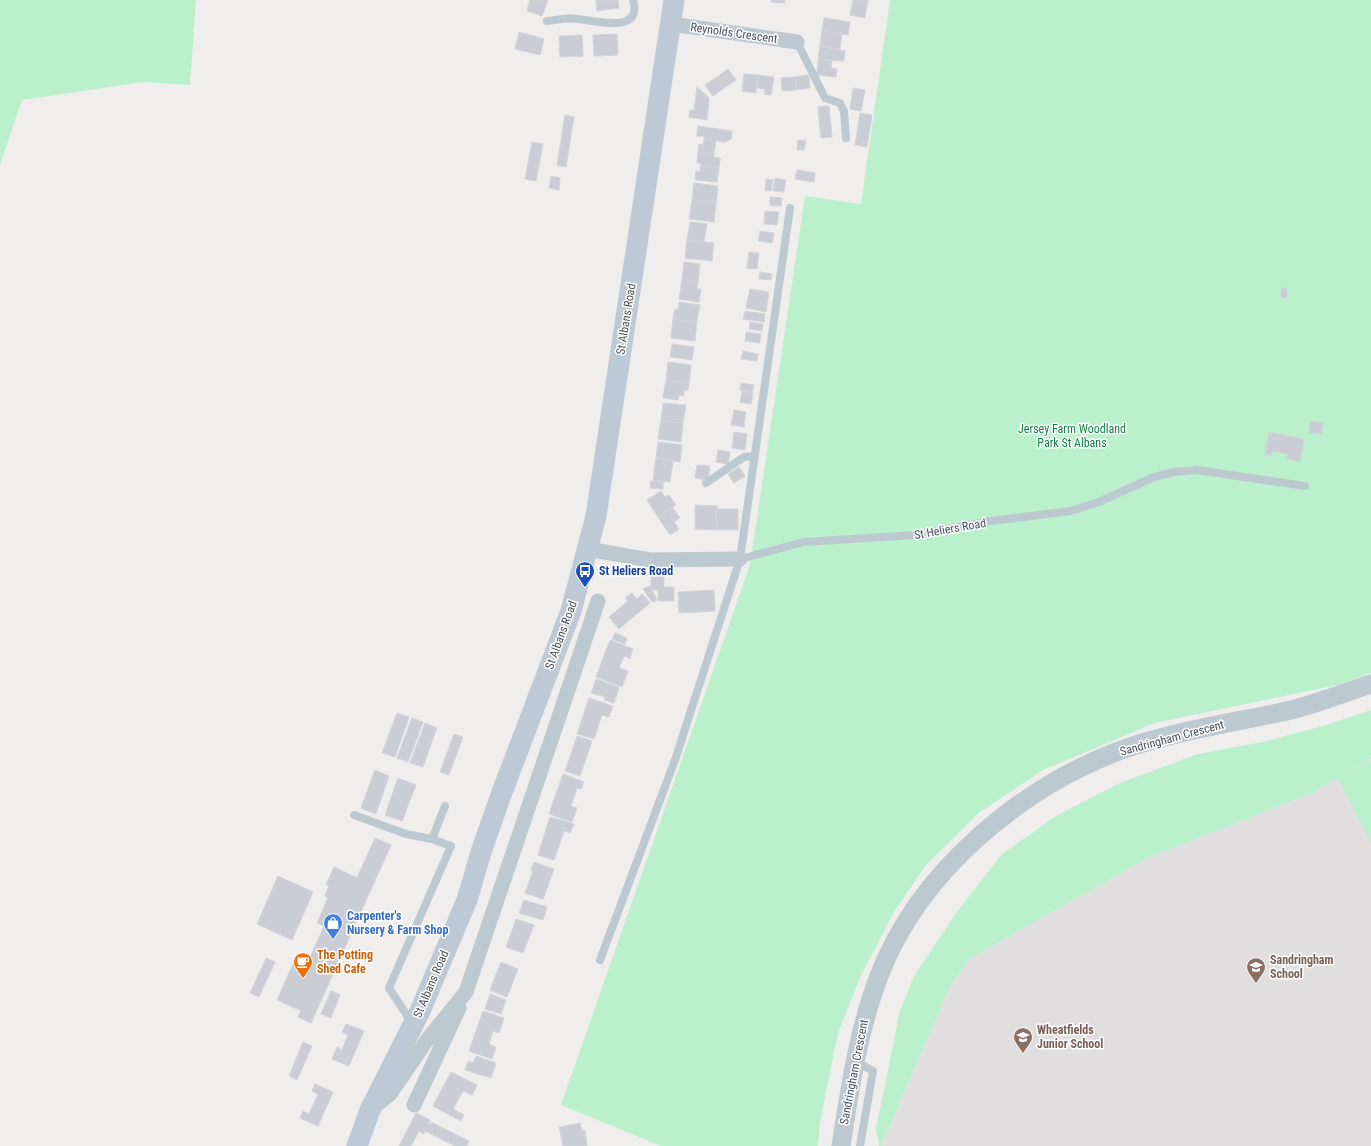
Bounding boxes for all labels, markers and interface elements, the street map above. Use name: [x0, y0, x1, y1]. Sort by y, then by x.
street label: Reynolds Crescent: [690, 20, 779, 46]
street label: St Albans Road: [613, 282, 639, 356]
park label: Jersey Farm Woodland Park St Albans: [1018, 422, 1126, 450]
street label: St Heliers Road: [913, 516, 987, 542]
bus stop icon: St Heliers Road: [574, 560, 596, 588]
place label: St Heliers Road: [599, 564, 673, 578]
street label: St Albans Road: [542, 599, 580, 671]
street label: Sandringham Crescent: [1118, 717, 1226, 759]
place label: Carpenter's Nursery & Farm Shop: [347, 909, 448, 937]
shop icon: Carpenter's Nursery & Farm Shop: [322, 912, 344, 940]
place label: The Potting Shed Cafe: [317, 948, 373, 976]
street label: St Albans Road: [410, 948, 452, 1020]
cafe icon: The Potting Shed Cafe: [292, 951, 314, 979]
place label: Sandringham School: [1270, 953, 1333, 981]
school or university icon: Sandringham School: [1245, 956, 1267, 984]
street label: Sandringham Crescent: [837, 1018, 871, 1126]
place label: Wheatfields Junior School: [1037, 1023, 1103, 1051]
school or university icon: Wheatfields Junior School: [1012, 1026, 1034, 1054]

